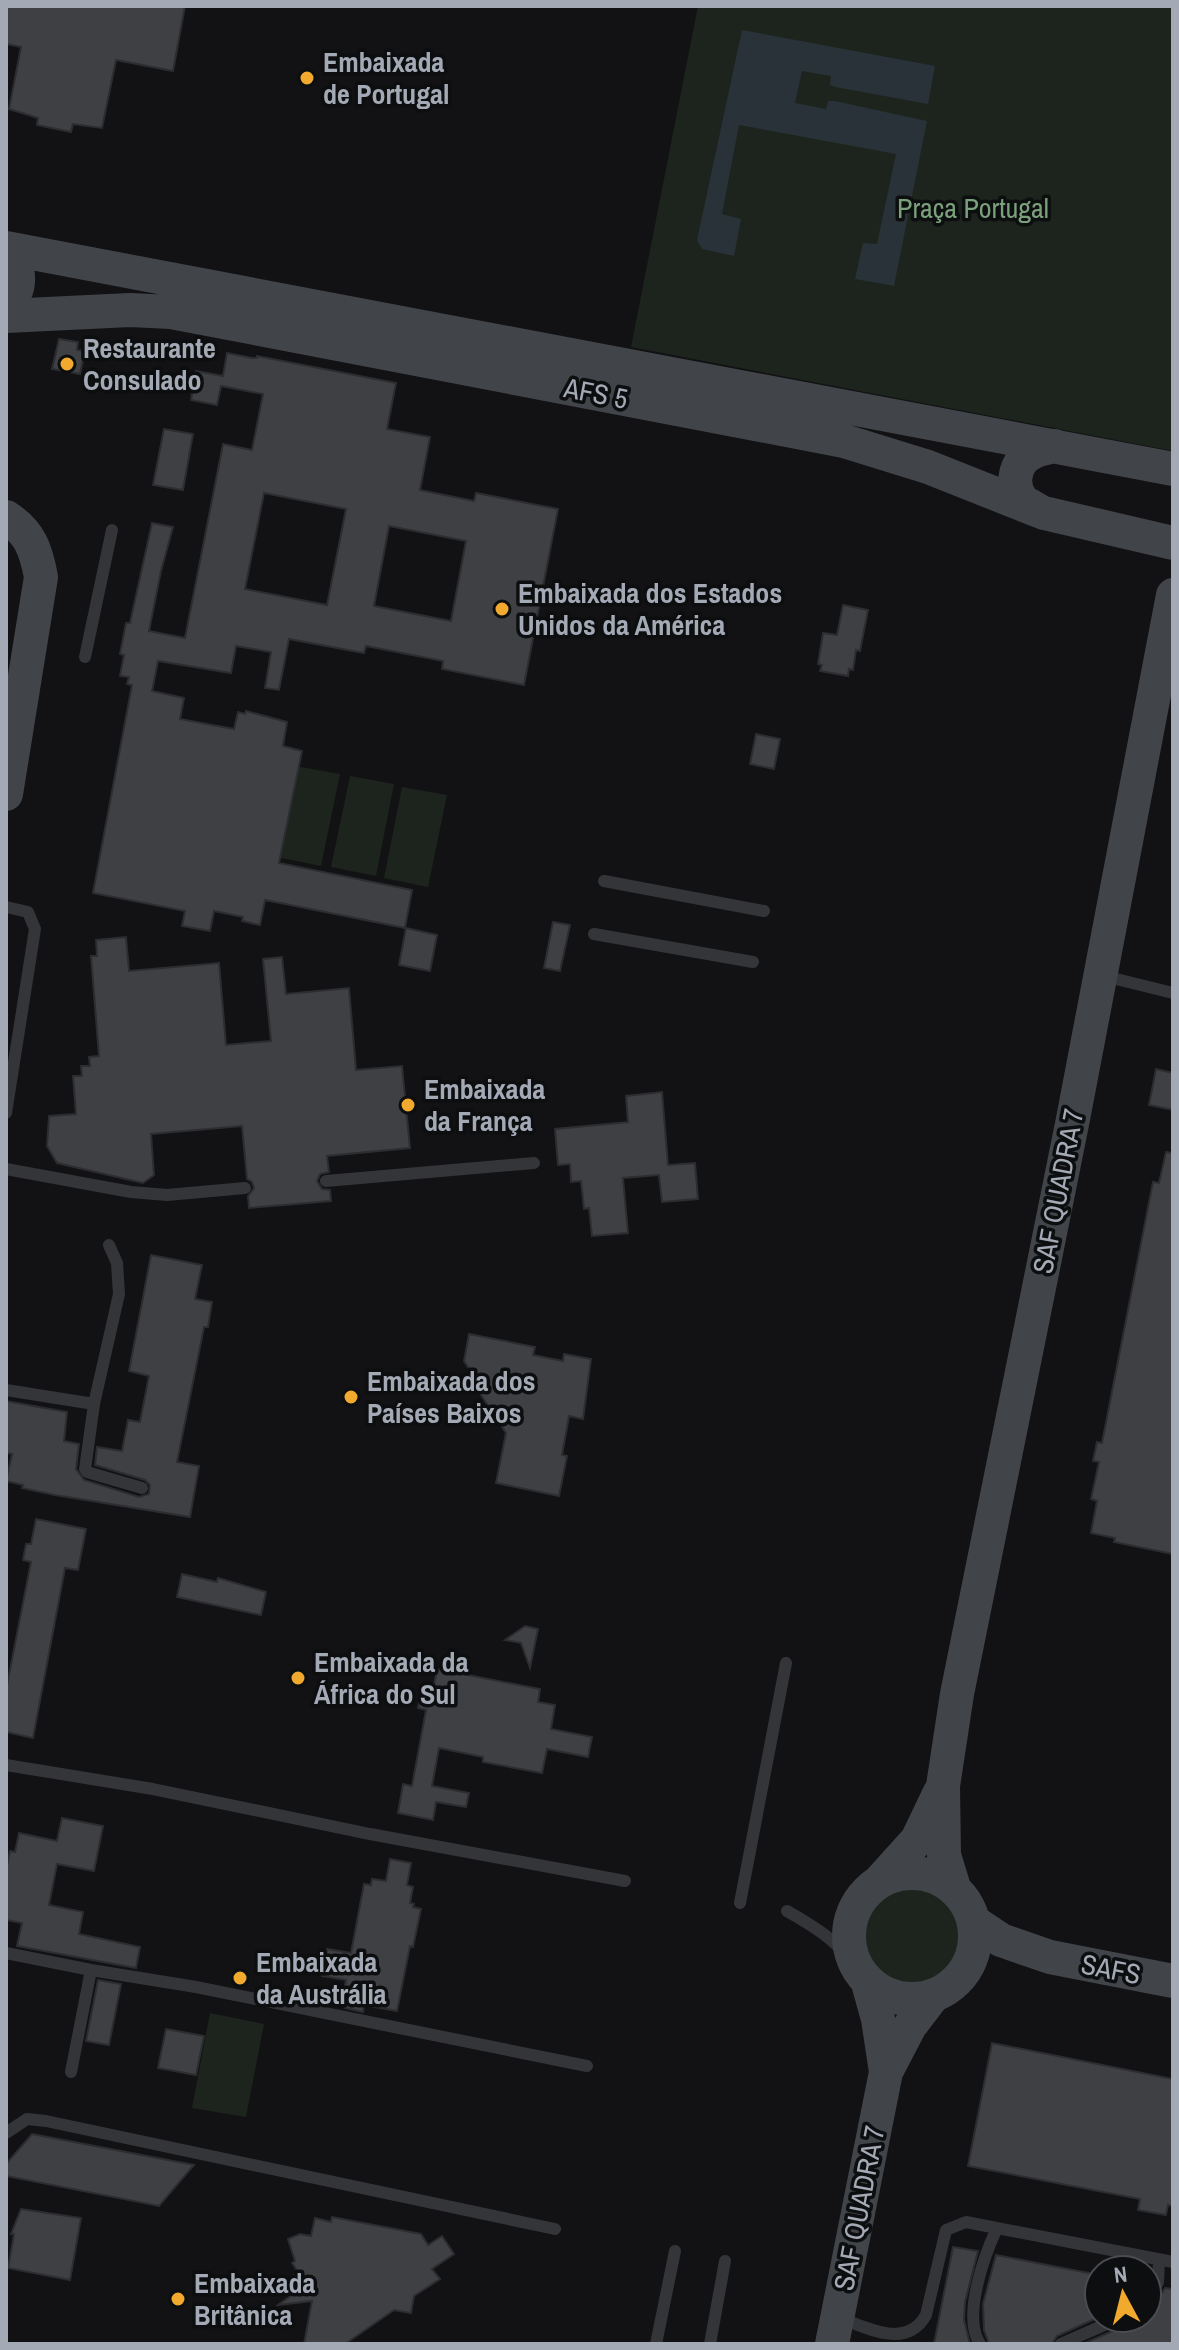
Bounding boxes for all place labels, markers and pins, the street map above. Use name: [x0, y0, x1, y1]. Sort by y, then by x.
place label: Embaixada de Portugal: [323, 43, 449, 113]
marker: Embaixada de Portugal: [298, 69, 316, 87]
place label: Restaurante Consulado: [83, 329, 216, 399]
marker: Restaurante Consulado: [58, 355, 76, 373]
place label: Embaixada dos Estados Unidos da América: [518, 574, 782, 644]
marker: Embaixada dos Estados Unidos da América: [493, 600, 511, 618]
place label: Embaixada da França: [424, 1070, 545, 1140]
marker: Embaixada da França: [399, 1096, 417, 1114]
place label: Embaixada dos Países Baixos: [367, 1362, 535, 1432]
marker: Embaixada dos Países Baixos: [342, 1388, 360, 1406]
place label: Embaixada da África do Sul: [314, 1643, 469, 1713]
marker: Embaixada da África do Sul: [289, 1669, 307, 1687]
place label: Embaixada da Austrália: [256, 1943, 387, 2013]
marker: Embaixada da Austrália: [231, 1969, 249, 1987]
place label: Embaixada Britânica: [194, 2264, 315, 2334]
marker: Embaixada Britânica: [169, 2290, 187, 2308]

